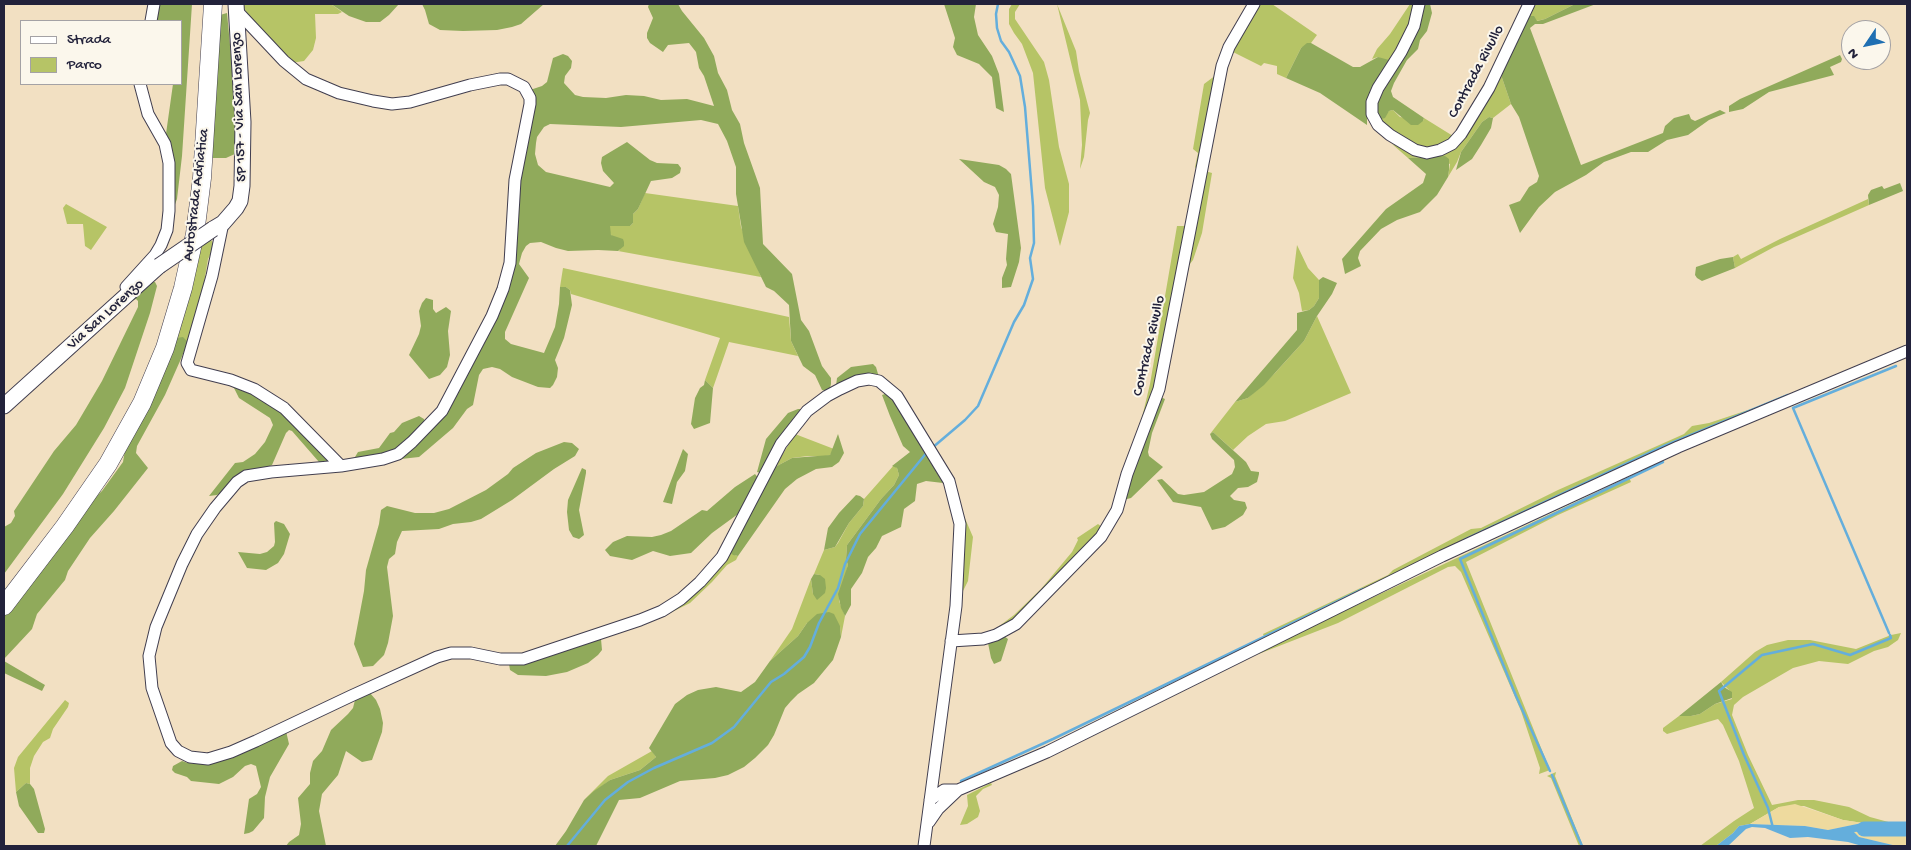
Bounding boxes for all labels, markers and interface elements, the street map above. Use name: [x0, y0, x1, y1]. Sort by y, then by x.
legend: [20, 20, 182, 85]
north arrow: [1841, 20, 1891, 70]
street label: Contrada Rivullo: [1445, 22, 1509, 122]
text: Strada: [67, 31, 111, 49]
street label: SP 157 - Via San Lorenzo: [228, 32, 252, 182]
text: N: [1844, 45, 1864, 62]
text: Parco: [67, 56, 102, 74]
street label: Autostrada Adriatica: [180, 128, 214, 262]
street label: Via San Lorenzo: [64, 276, 148, 354]
street label: Contrada Rivullo: [1130, 294, 1170, 398]

